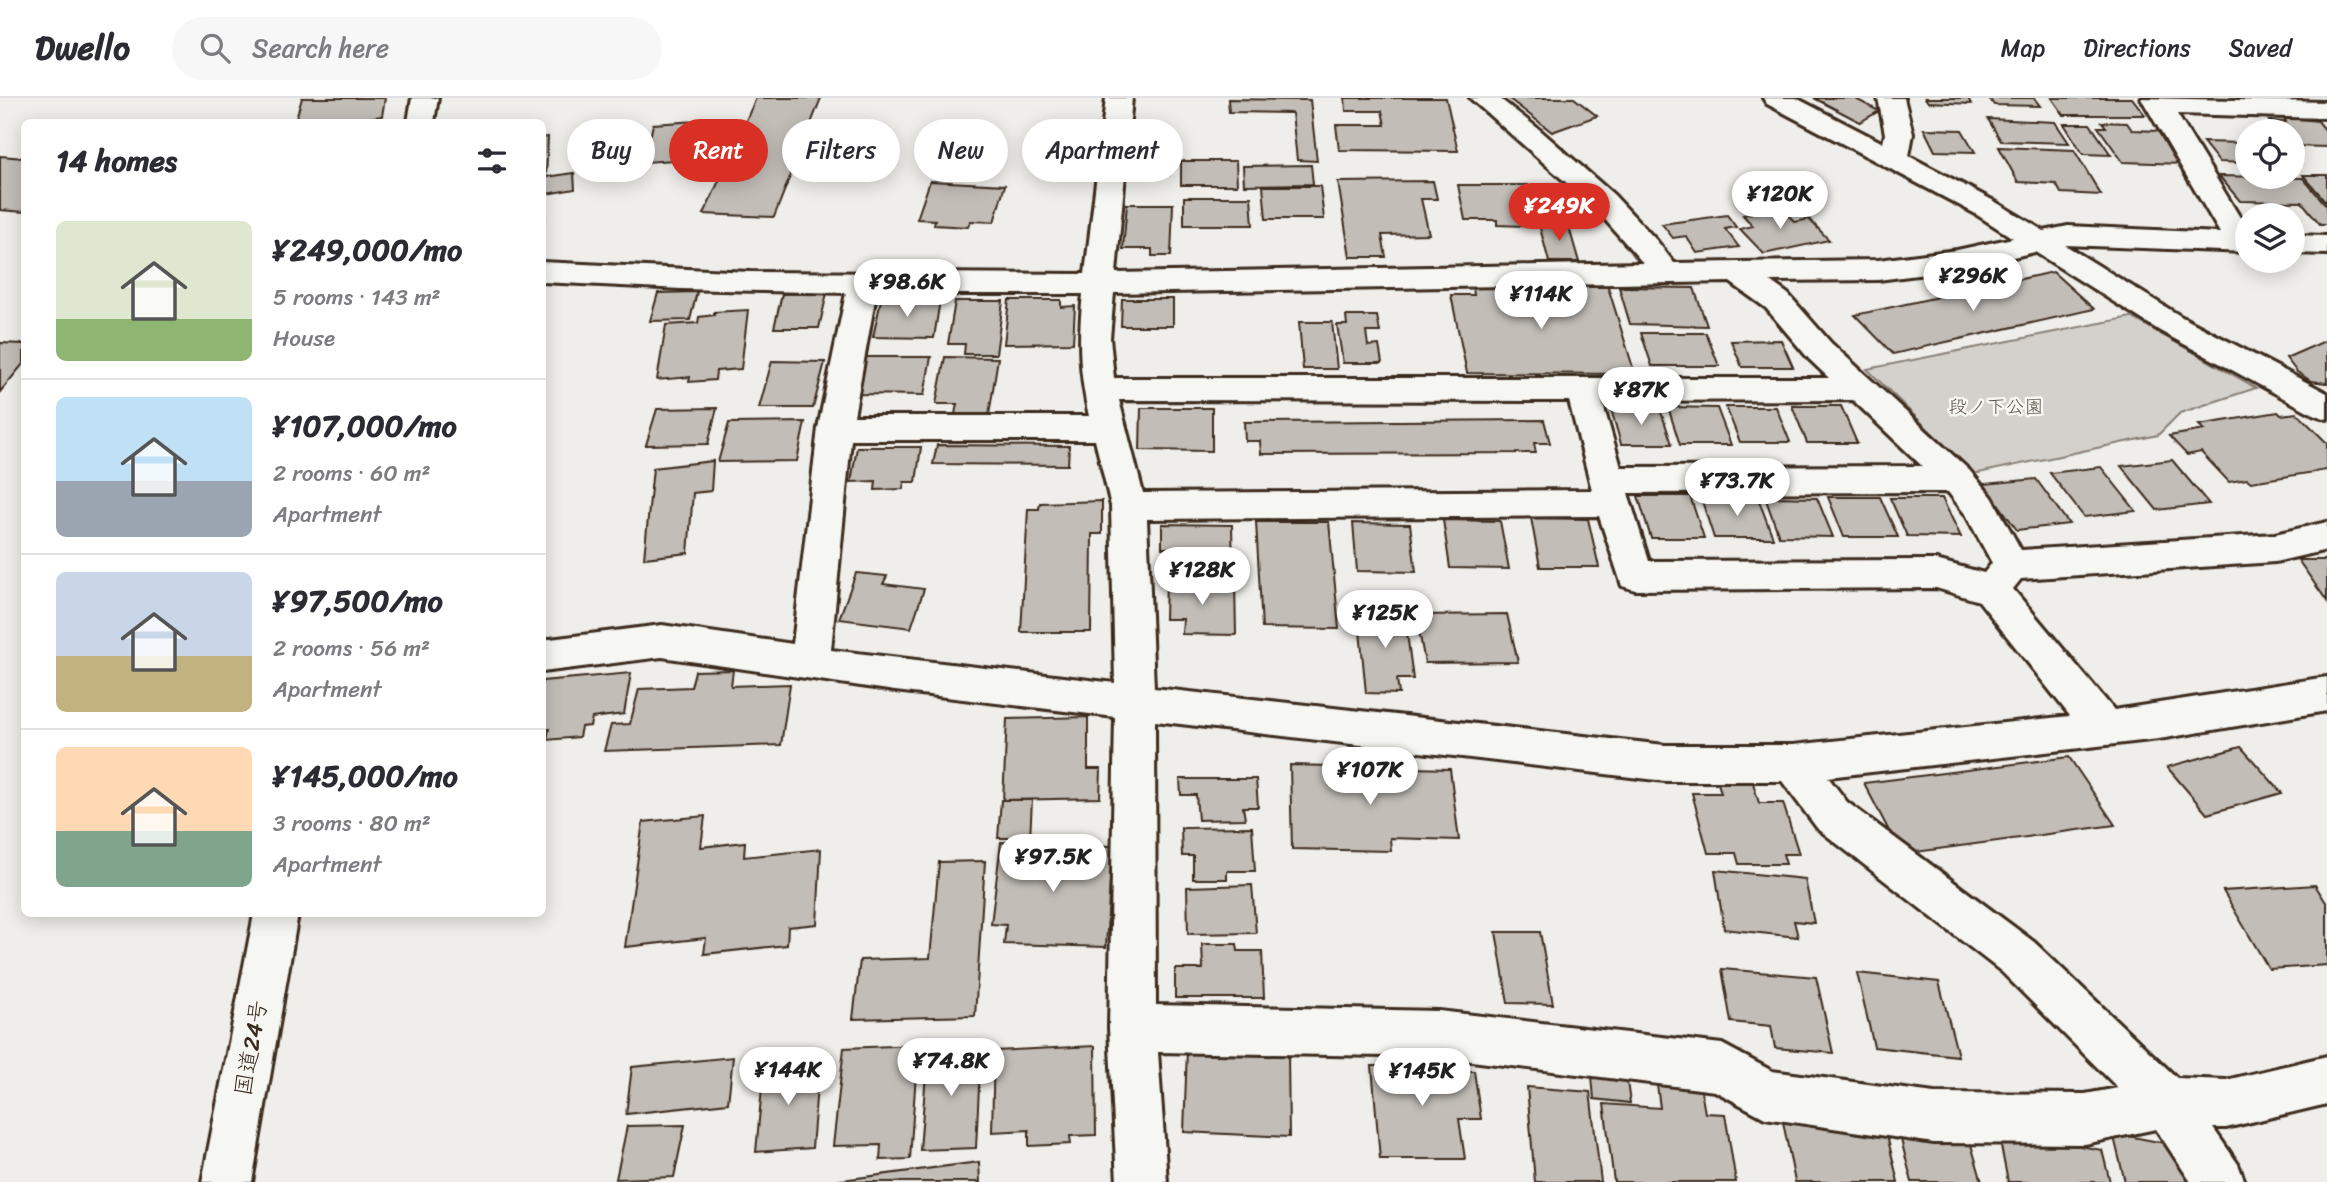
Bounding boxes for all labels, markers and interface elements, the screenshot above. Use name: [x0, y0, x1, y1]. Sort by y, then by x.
search box: [172, 17, 662, 80]
text: Dwello: [35, 19, 130, 77]
text: Search here: [252, 25, 389, 71]
text: Map: [2001, 27, 2045, 69]
text: Directions: [2083, 27, 2191, 69]
text: Saved: [2229, 27, 2292, 69]
icon: search: [196, 29, 234, 67]
chip: Buy: [567, 119, 655, 182]
chip: Rent: [669, 119, 768, 182]
chip: Filters: [782, 119, 900, 182]
chip: New: [914, 119, 1008, 182]
chip: Apartment: [1022, 119, 1183, 182]
map controls: [2235, 119, 2305, 273]
button: locate: [2235, 119, 2305, 189]
text: 14 homes: [56, 134, 177, 188]
icon: filters: [473, 142, 511, 180]
pin: ¥120K: [1731, 172, 1829, 231]
text: ¥120K: [1748, 173, 1812, 214]
pin: ¥249K: [1510, 184, 1608, 243]
text: ¥249K: [1525, 185, 1593, 226]
button: layers: [2235, 203, 2305, 273]
text: ¥249,000/mo: [273, 223, 462, 277]
icon: home: [112, 249, 196, 333]
pin: ¥296K: [1924, 254, 2022, 313]
text: ¥296K: [1939, 255, 2007, 296]
pin: ¥98.6K: [850, 260, 964, 319]
text: ¥98.6K: [870, 261, 944, 302]
pin: ¥114K: [1492, 272, 1590, 331]
text: ¥114K: [1511, 273, 1571, 314]
text: 5 rooms · 143 m²: [273, 277, 441, 318]
text: House: [273, 318, 335, 359]
pin: ¥87K: [1600, 368, 1682, 427]
text: ¥87K: [1614, 369, 1668, 410]
park label: 段ノ下公園: [1948, 390, 2044, 423]
text: ¥107,000/mo: [273, 399, 457, 453]
icon: home: [112, 425, 196, 509]
text: 2 rooms · 60 m²: [273, 453, 431, 494]
pin: ¥73.7K: [1680, 458, 1794, 518]
text: ¥73.7K: [1701, 460, 1773, 501]
text: Apartment: [273, 494, 382, 535]
pin: ¥128K: [1153, 547, 1251, 607]
text: ¥128K: [1170, 549, 1234, 590]
text: ¥97,500/mo: [273, 574, 443, 628]
pin: ¥125K: [1336, 590, 1434, 650]
text: ¥125K: [1353, 592, 1417, 633]
icon: home: [112, 600, 196, 684]
text: 2 rooms · 56 m²: [273, 628, 430, 669]
text: Apartment: [273, 669, 382, 710]
pin: ¥107K: [1321, 748, 1419, 807]
text: ¥145,000/mo: [273, 749, 458, 803]
text: ¥107K: [1338, 749, 1402, 790]
icon: home: [112, 775, 196, 859]
text: 3 rooms · 80 m²: [273, 803, 431, 844]
pin: ¥97.5K: [996, 834, 1110, 894]
text: ¥97.5K: [1015, 836, 1091, 877]
text: Apartment: [273, 844, 382, 885]
street label: 国道24号: [222, 997, 280, 1099]
pin: ¥74.8K: [894, 1038, 1008, 1098]
text: ¥74.8K: [913, 1040, 989, 1081]
pin: ¥144K: [739, 1048, 837, 1107]
pin: ¥145K: [1373, 1048, 1471, 1108]
text: ¥144K: [755, 1049, 821, 1090]
text: ¥145K: [1389, 1050, 1455, 1091]

